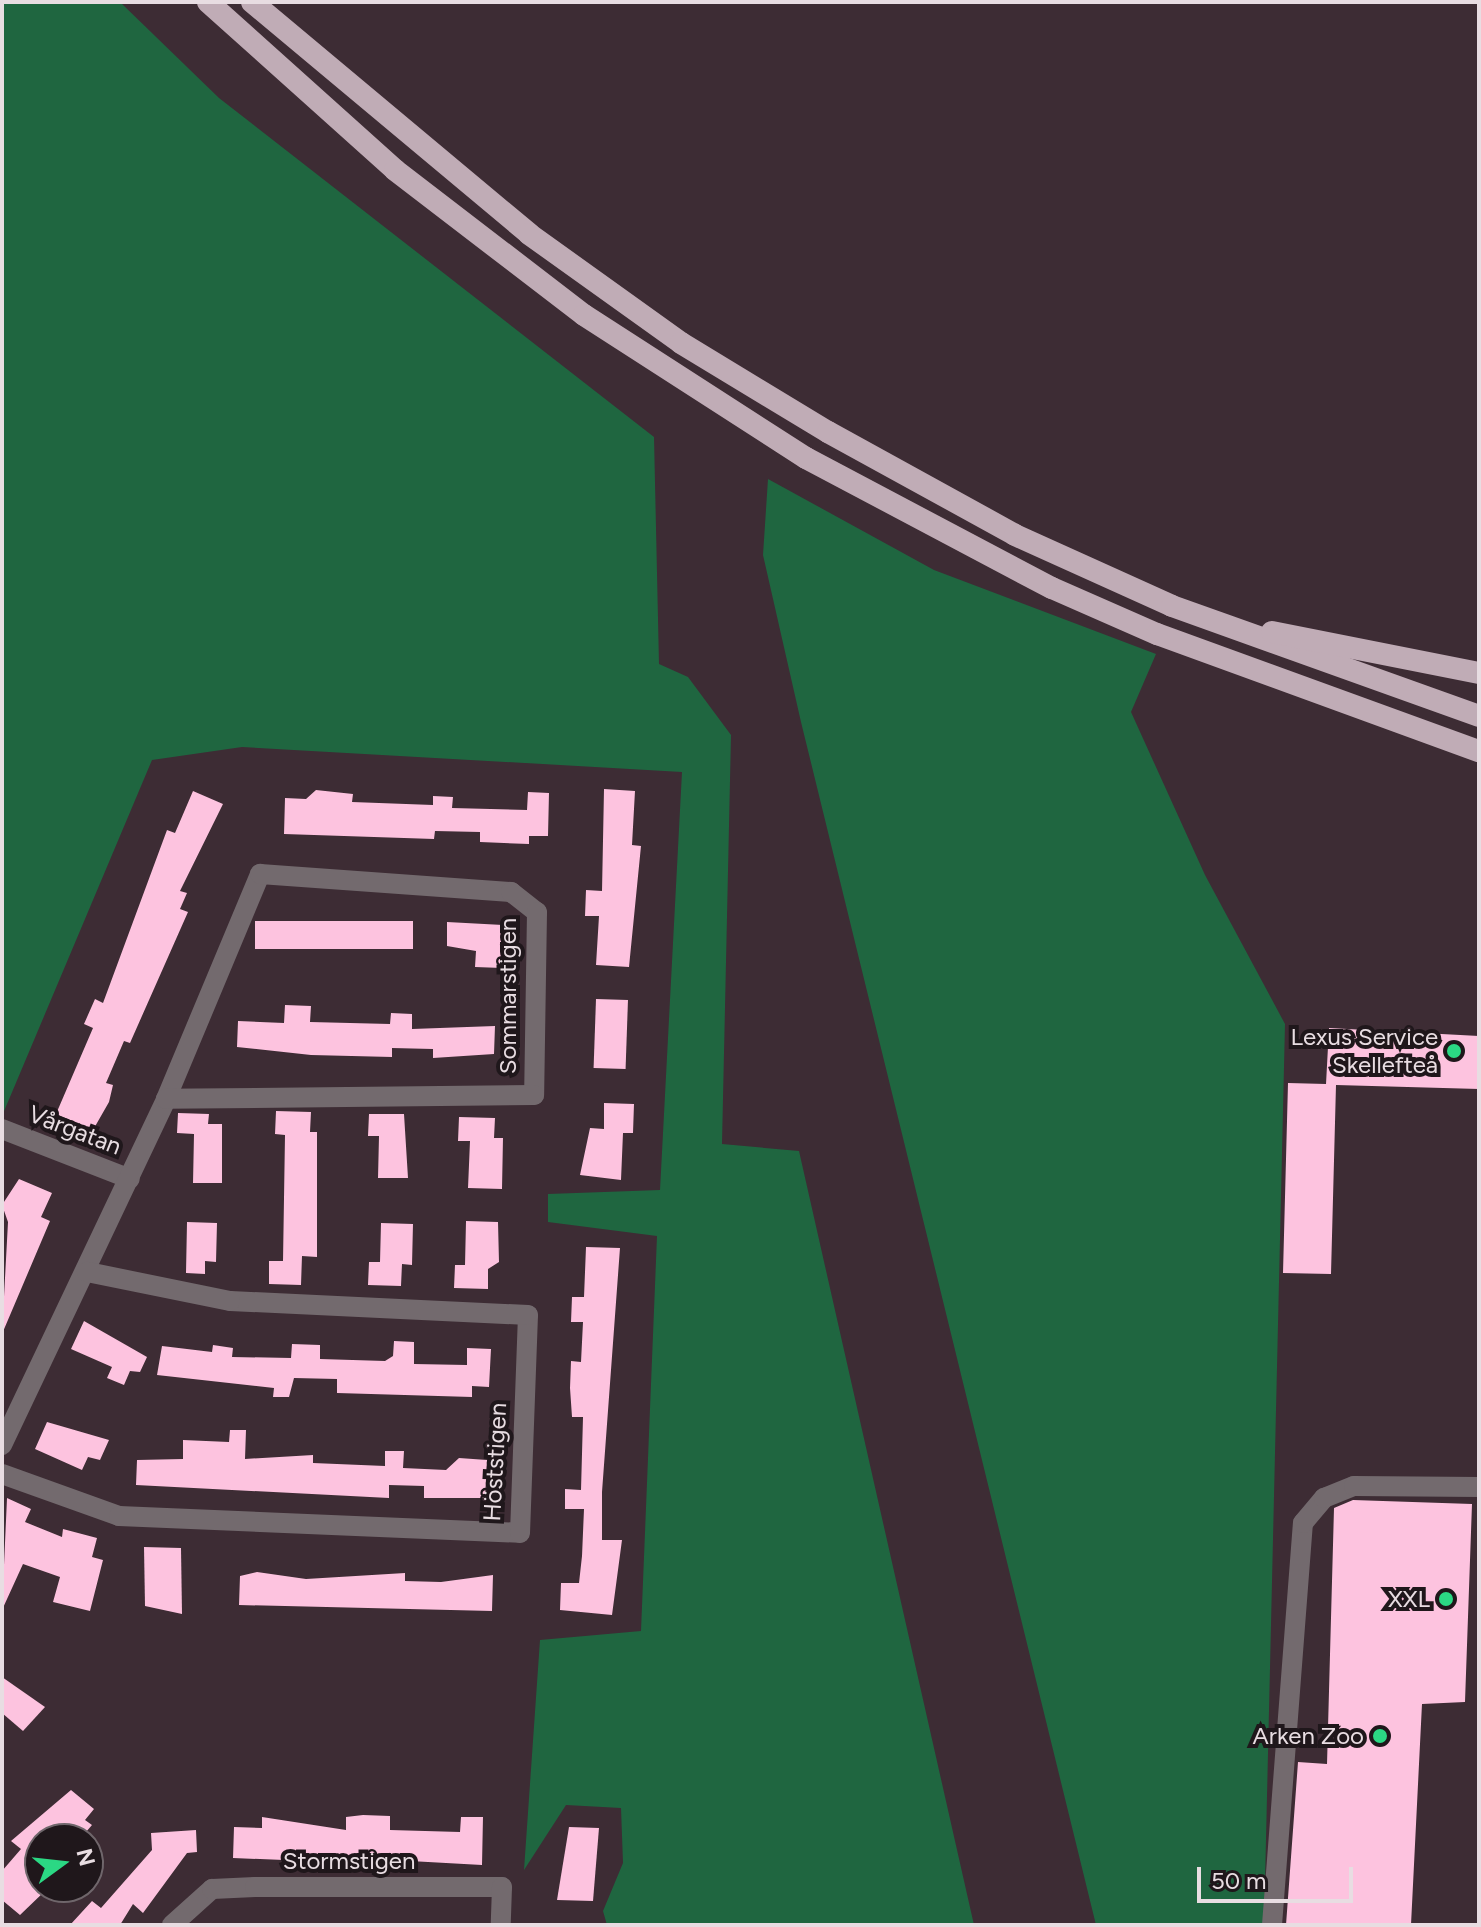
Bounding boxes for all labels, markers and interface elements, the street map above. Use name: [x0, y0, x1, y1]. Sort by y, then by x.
street label: Sommarstigen: [494, 918, 522, 1074]
place label: Lexus Service Skellefteå: [1291, 1023, 1438, 1079]
marker: Lexus Service Skellefteå: [1445, 1042, 1463, 1060]
street label: Vårgatan: [25, 1099, 125, 1161]
street label: Höststigen: [478, 1402, 512, 1522]
place label: XXL: [1388, 1585, 1430, 1613]
marker: XXL: [1437, 1590, 1455, 1608]
place label: Arken Zoo: [1253, 1722, 1364, 1750]
marker: Arken Zoo: [1371, 1727, 1389, 1745]
north arrow: [24, 1823, 104, 1903]
text: N: [70, 1845, 101, 1869]
street label: Stormstigen: [283, 1847, 415, 1875]
scale bar: [1201, 1851, 1357, 1901]
text: 50 m: [1211, 1866, 1267, 1895]

